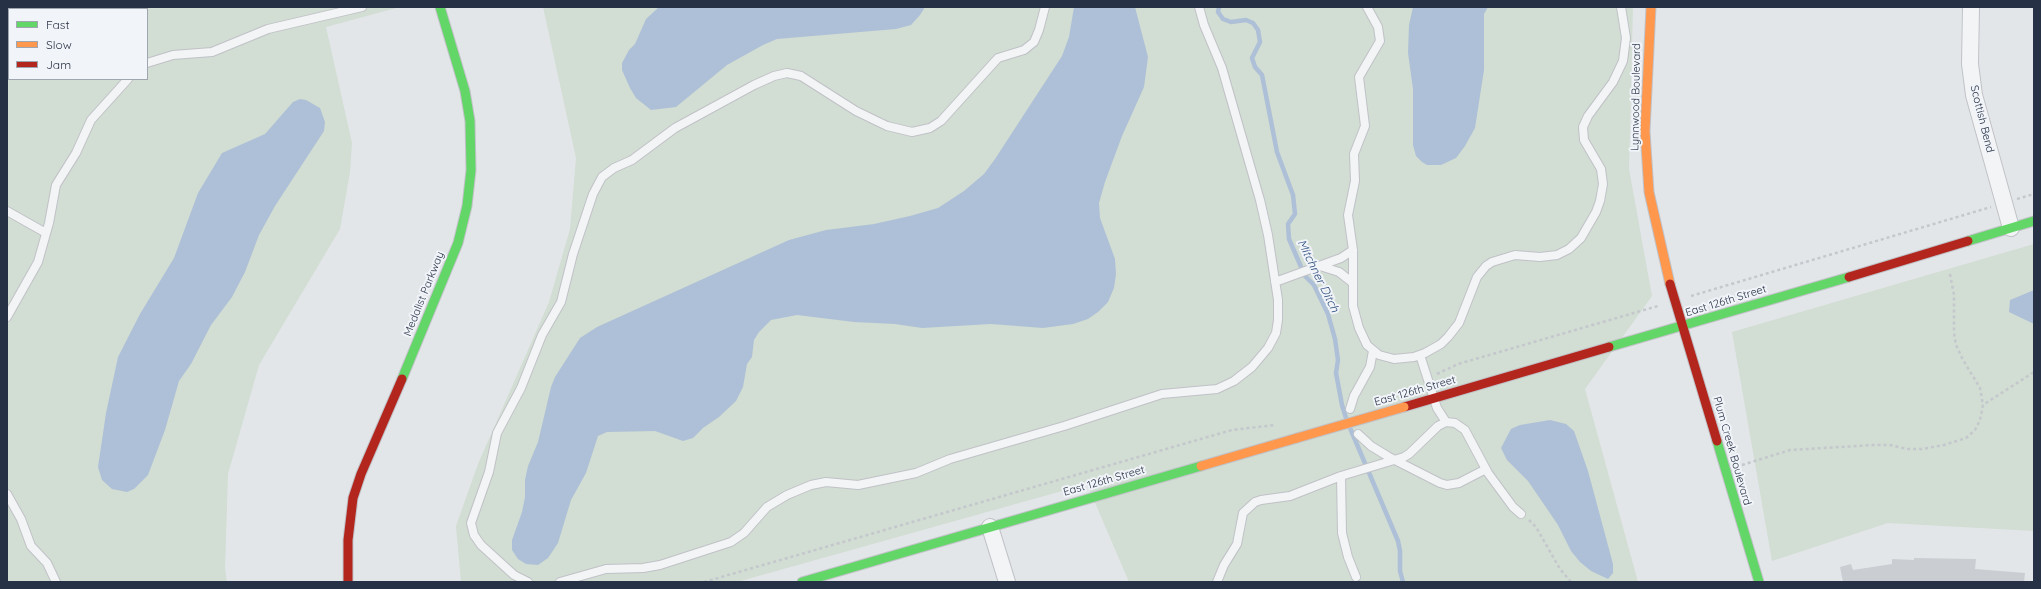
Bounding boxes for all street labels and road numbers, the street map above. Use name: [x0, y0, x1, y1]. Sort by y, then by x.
street label: Lynnwood Boulevard: [1628, 43, 1644, 151]
street label: Scottish Bend: [1967, 84, 1997, 154]
street label: Medalist Parkway: [401, 250, 447, 338]
street label: East 126th Street: [1684, 282, 1768, 320]
street label: East 126th Street: [1373, 373, 1457, 409]
street label: Plum Creek Boulevard: [1710, 395, 1754, 507]
street label: East 126th Street: [1062, 463, 1146, 499]

